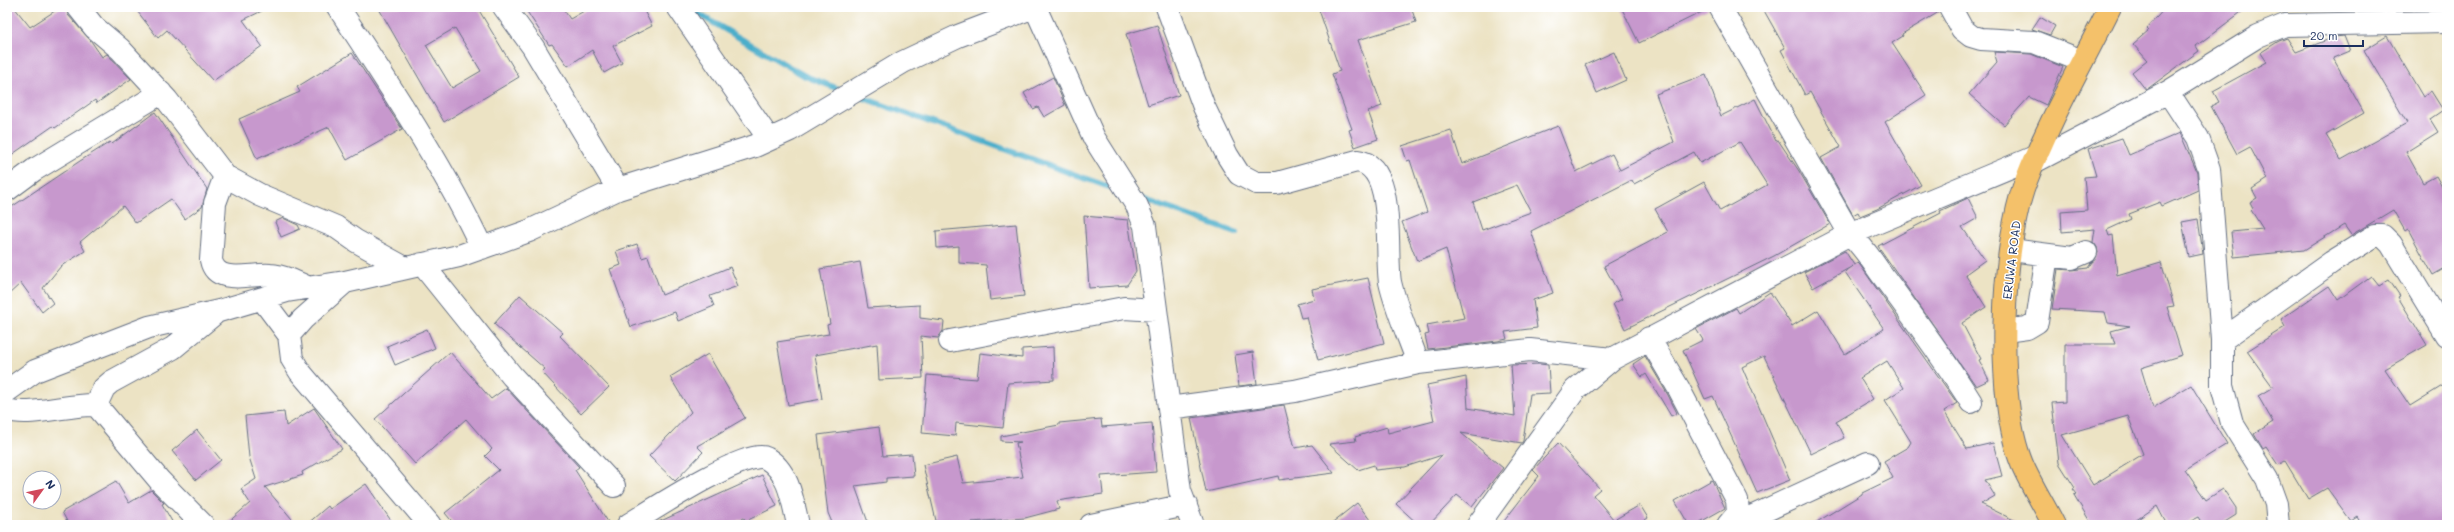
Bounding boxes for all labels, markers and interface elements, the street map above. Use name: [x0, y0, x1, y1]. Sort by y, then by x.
scale bar: [2304, 22, 2363, 48]
text: 20 m: [2310, 27, 2338, 43]
street label: ERUWA ROAD: [1998, 220, 2024, 300]
north arrow: [22, 470, 62, 510]
text: N: [42, 477, 59, 492]

